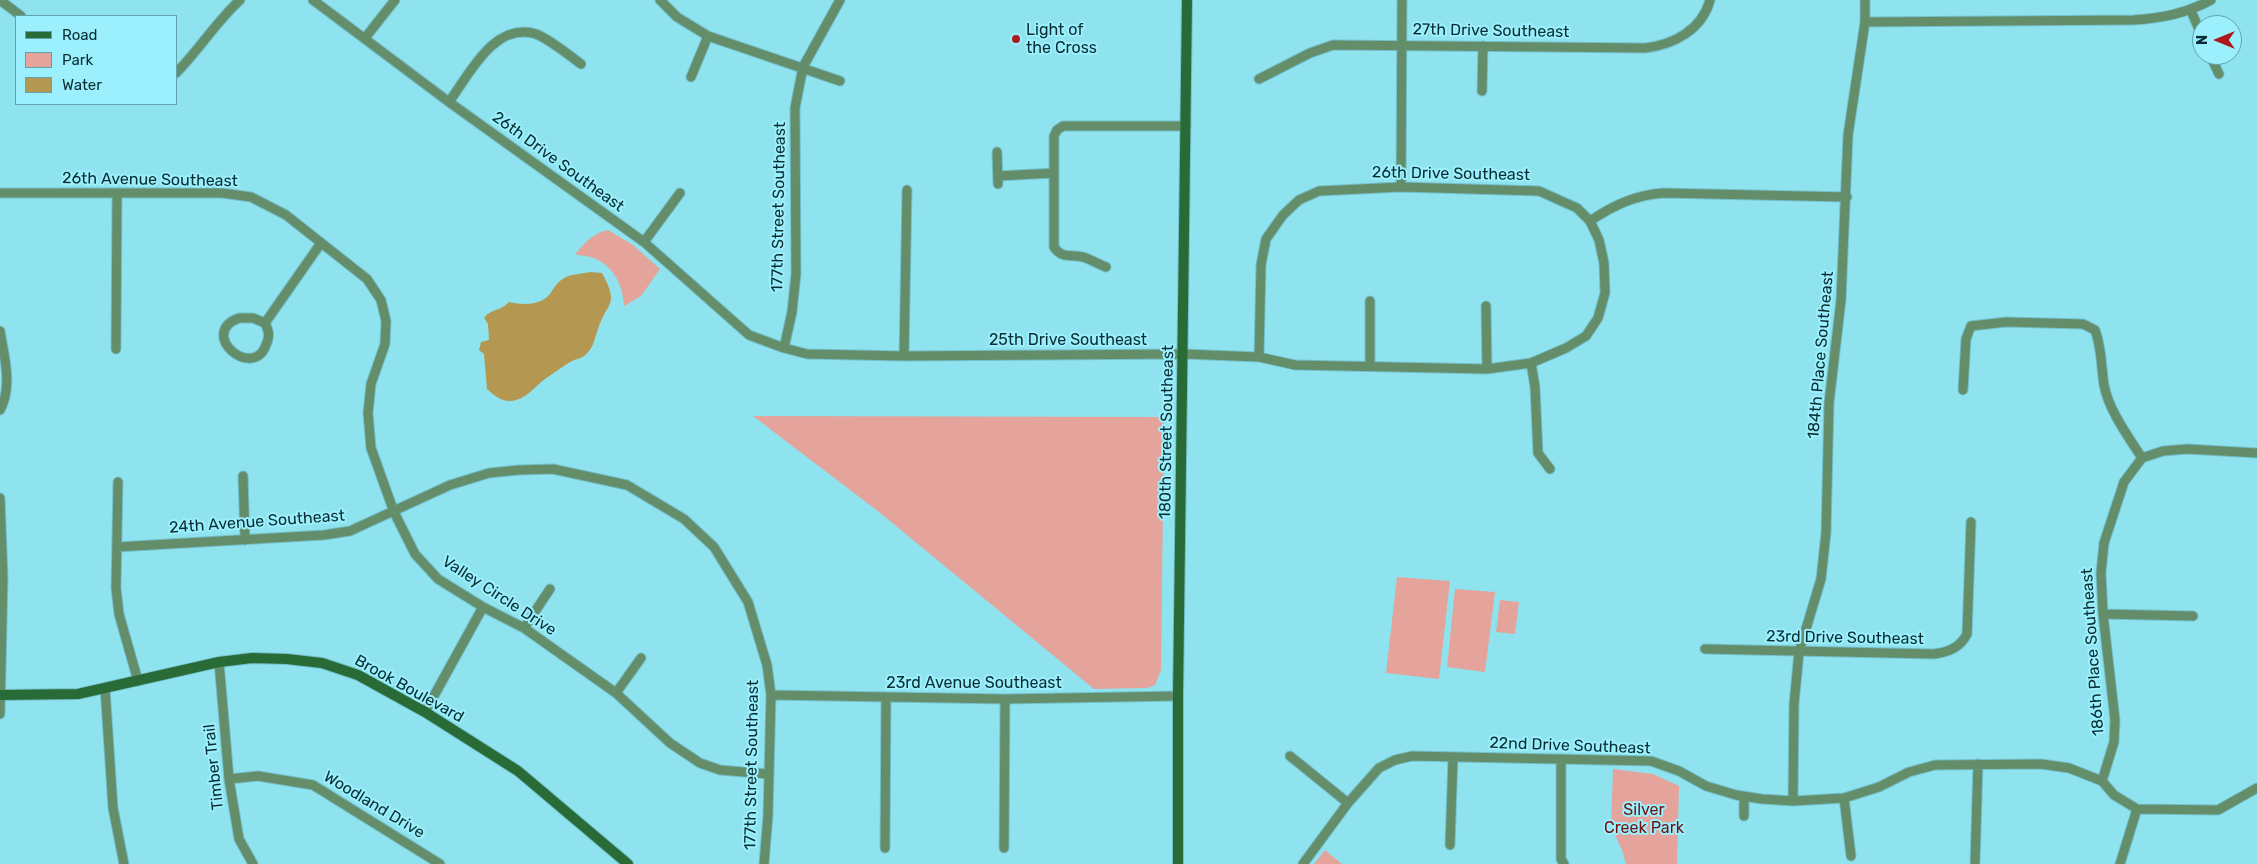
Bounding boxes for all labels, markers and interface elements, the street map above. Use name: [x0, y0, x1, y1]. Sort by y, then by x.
legend: [15, 15, 178, 105]
north arrow: [2192, 15, 2242, 65]
place label: Light of the Cross: [1026, 20, 1097, 58]
street label: 27th Drive Southeast: [1412, 20, 1570, 42]
text: Road: [62, 26, 98, 44]
marker: Light of the Cross: [1010, 33, 1022, 45]
text: N: [2194, 35, 2211, 45]
text: Park: [62, 51, 93, 69]
text: Water: [62, 76, 102, 94]
street label: 26th Drive Southeast: [488, 108, 628, 216]
street label: 177th Street Southeast: [768, 122, 790, 292]
street label: 26th Drive Southeast: [1372, 163, 1530, 185]
street label: 26th Avenue Southeast: [62, 169, 238, 191]
street label: 184th Place Southeast: [1804, 270, 1838, 440]
street label: 25th Drive Southeast: [989, 330, 1147, 350]
street label: 180th Street Southeast: [1156, 345, 1178, 519]
street label: 24th Avenue Southeast: [169, 506, 345, 538]
street label: Valley Circle Drive: [438, 552, 560, 640]
street label: 186th Place Southeast: [2078, 567, 2108, 737]
street label: 23rd Drive Southeast: [1766, 627, 1924, 649]
street label: Brook Boulevard: [351, 651, 467, 727]
street label: 23rd Avenue Southeast: [886, 673, 1062, 693]
street label: 177th Street Southeast: [741, 680, 763, 850]
street label: Timber Trail: [200, 723, 228, 811]
street label: 22nd Drive Southeast: [1489, 734, 1651, 758]
street label: Woodland Drive: [320, 767, 428, 843]
park label: Silver Creek Park: [1604, 800, 1684, 838]

